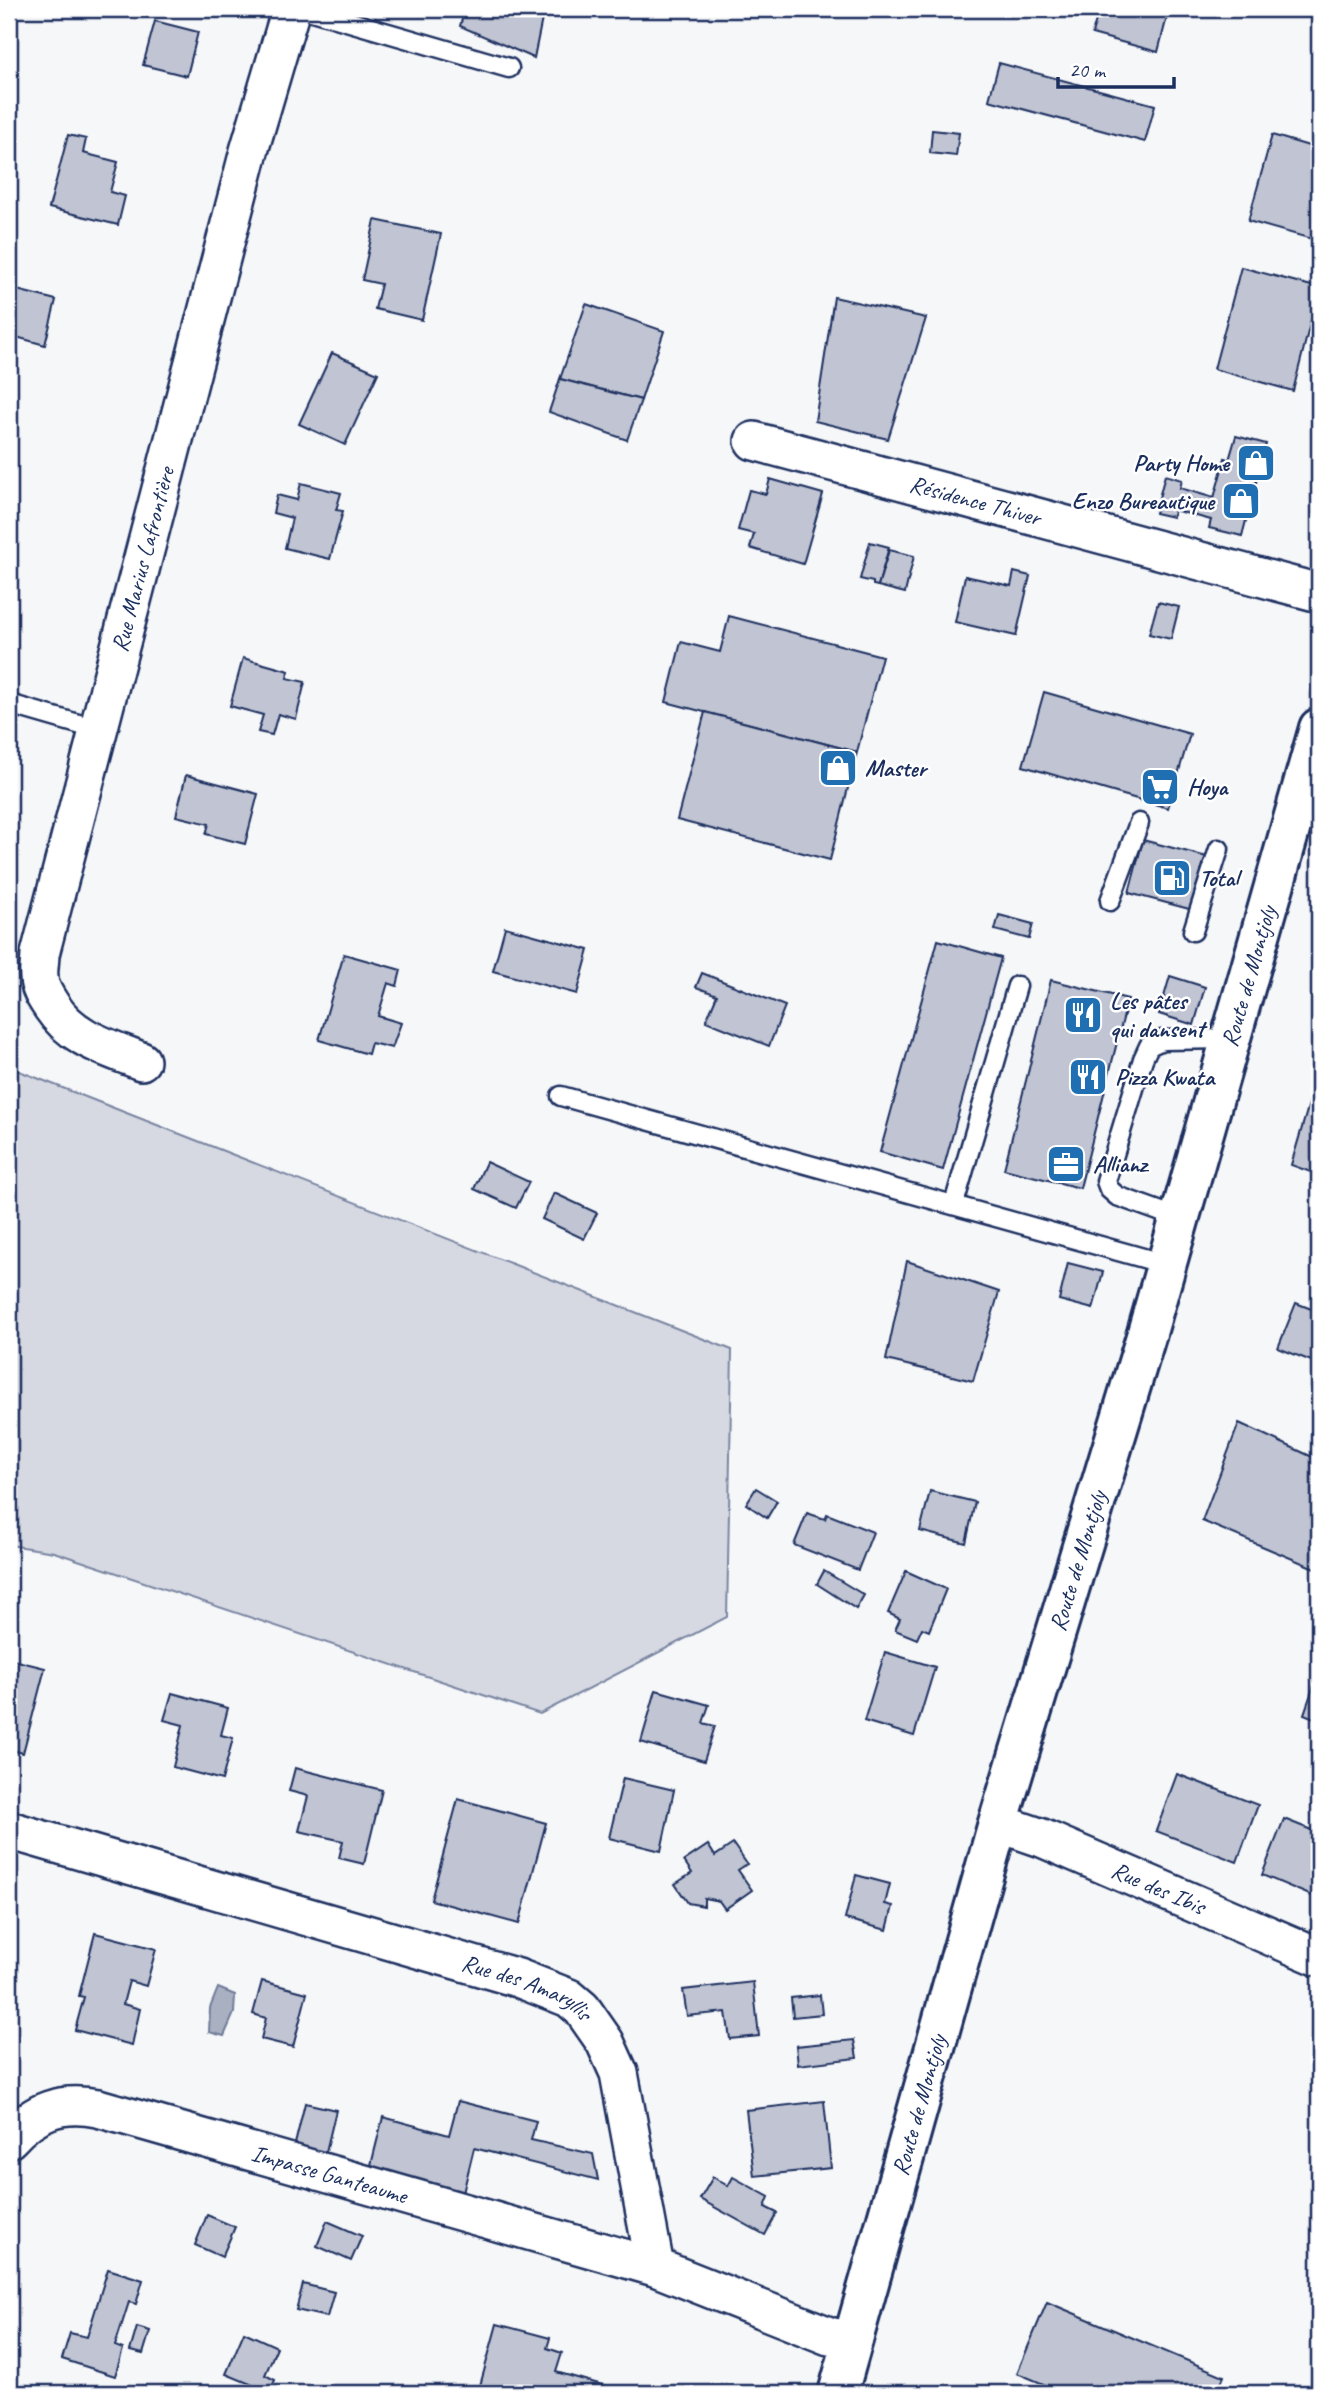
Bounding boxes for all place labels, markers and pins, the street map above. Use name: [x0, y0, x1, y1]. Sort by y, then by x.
shop icon: Party Home: [1235, 442, 1277, 484]
place label: Party Home: [1133, 448, 1231, 478]
shop icon: Enzo Bureautique: [1220, 480, 1262, 522]
place label: Enzo Bureautique: [1072, 486, 1216, 516]
shop icon: Master: [817, 747, 859, 789]
place label: Master: [865, 753, 929, 783]
supermarket icon: Hoya: [1139, 766, 1181, 808]
place label: Hoya: [1187, 772, 1229, 802]
fuel station icon: Total: [1151, 857, 1193, 899]
place label: Total: [1199, 863, 1243, 893]
place label: Les pâtes qui dansent: [1110, 986, 1208, 1044]
restaurant icon: Les pâtes qui dansent: [1062, 994, 1104, 1036]
restaurant icon: Pizza Kwata: [1067, 1056, 1109, 1098]
place label: Pizza Kwata: [1115, 1062, 1216, 1092]
office icon: Allianz: [1045, 1143, 1087, 1185]
place label: Allianz: [1093, 1149, 1149, 1179]

